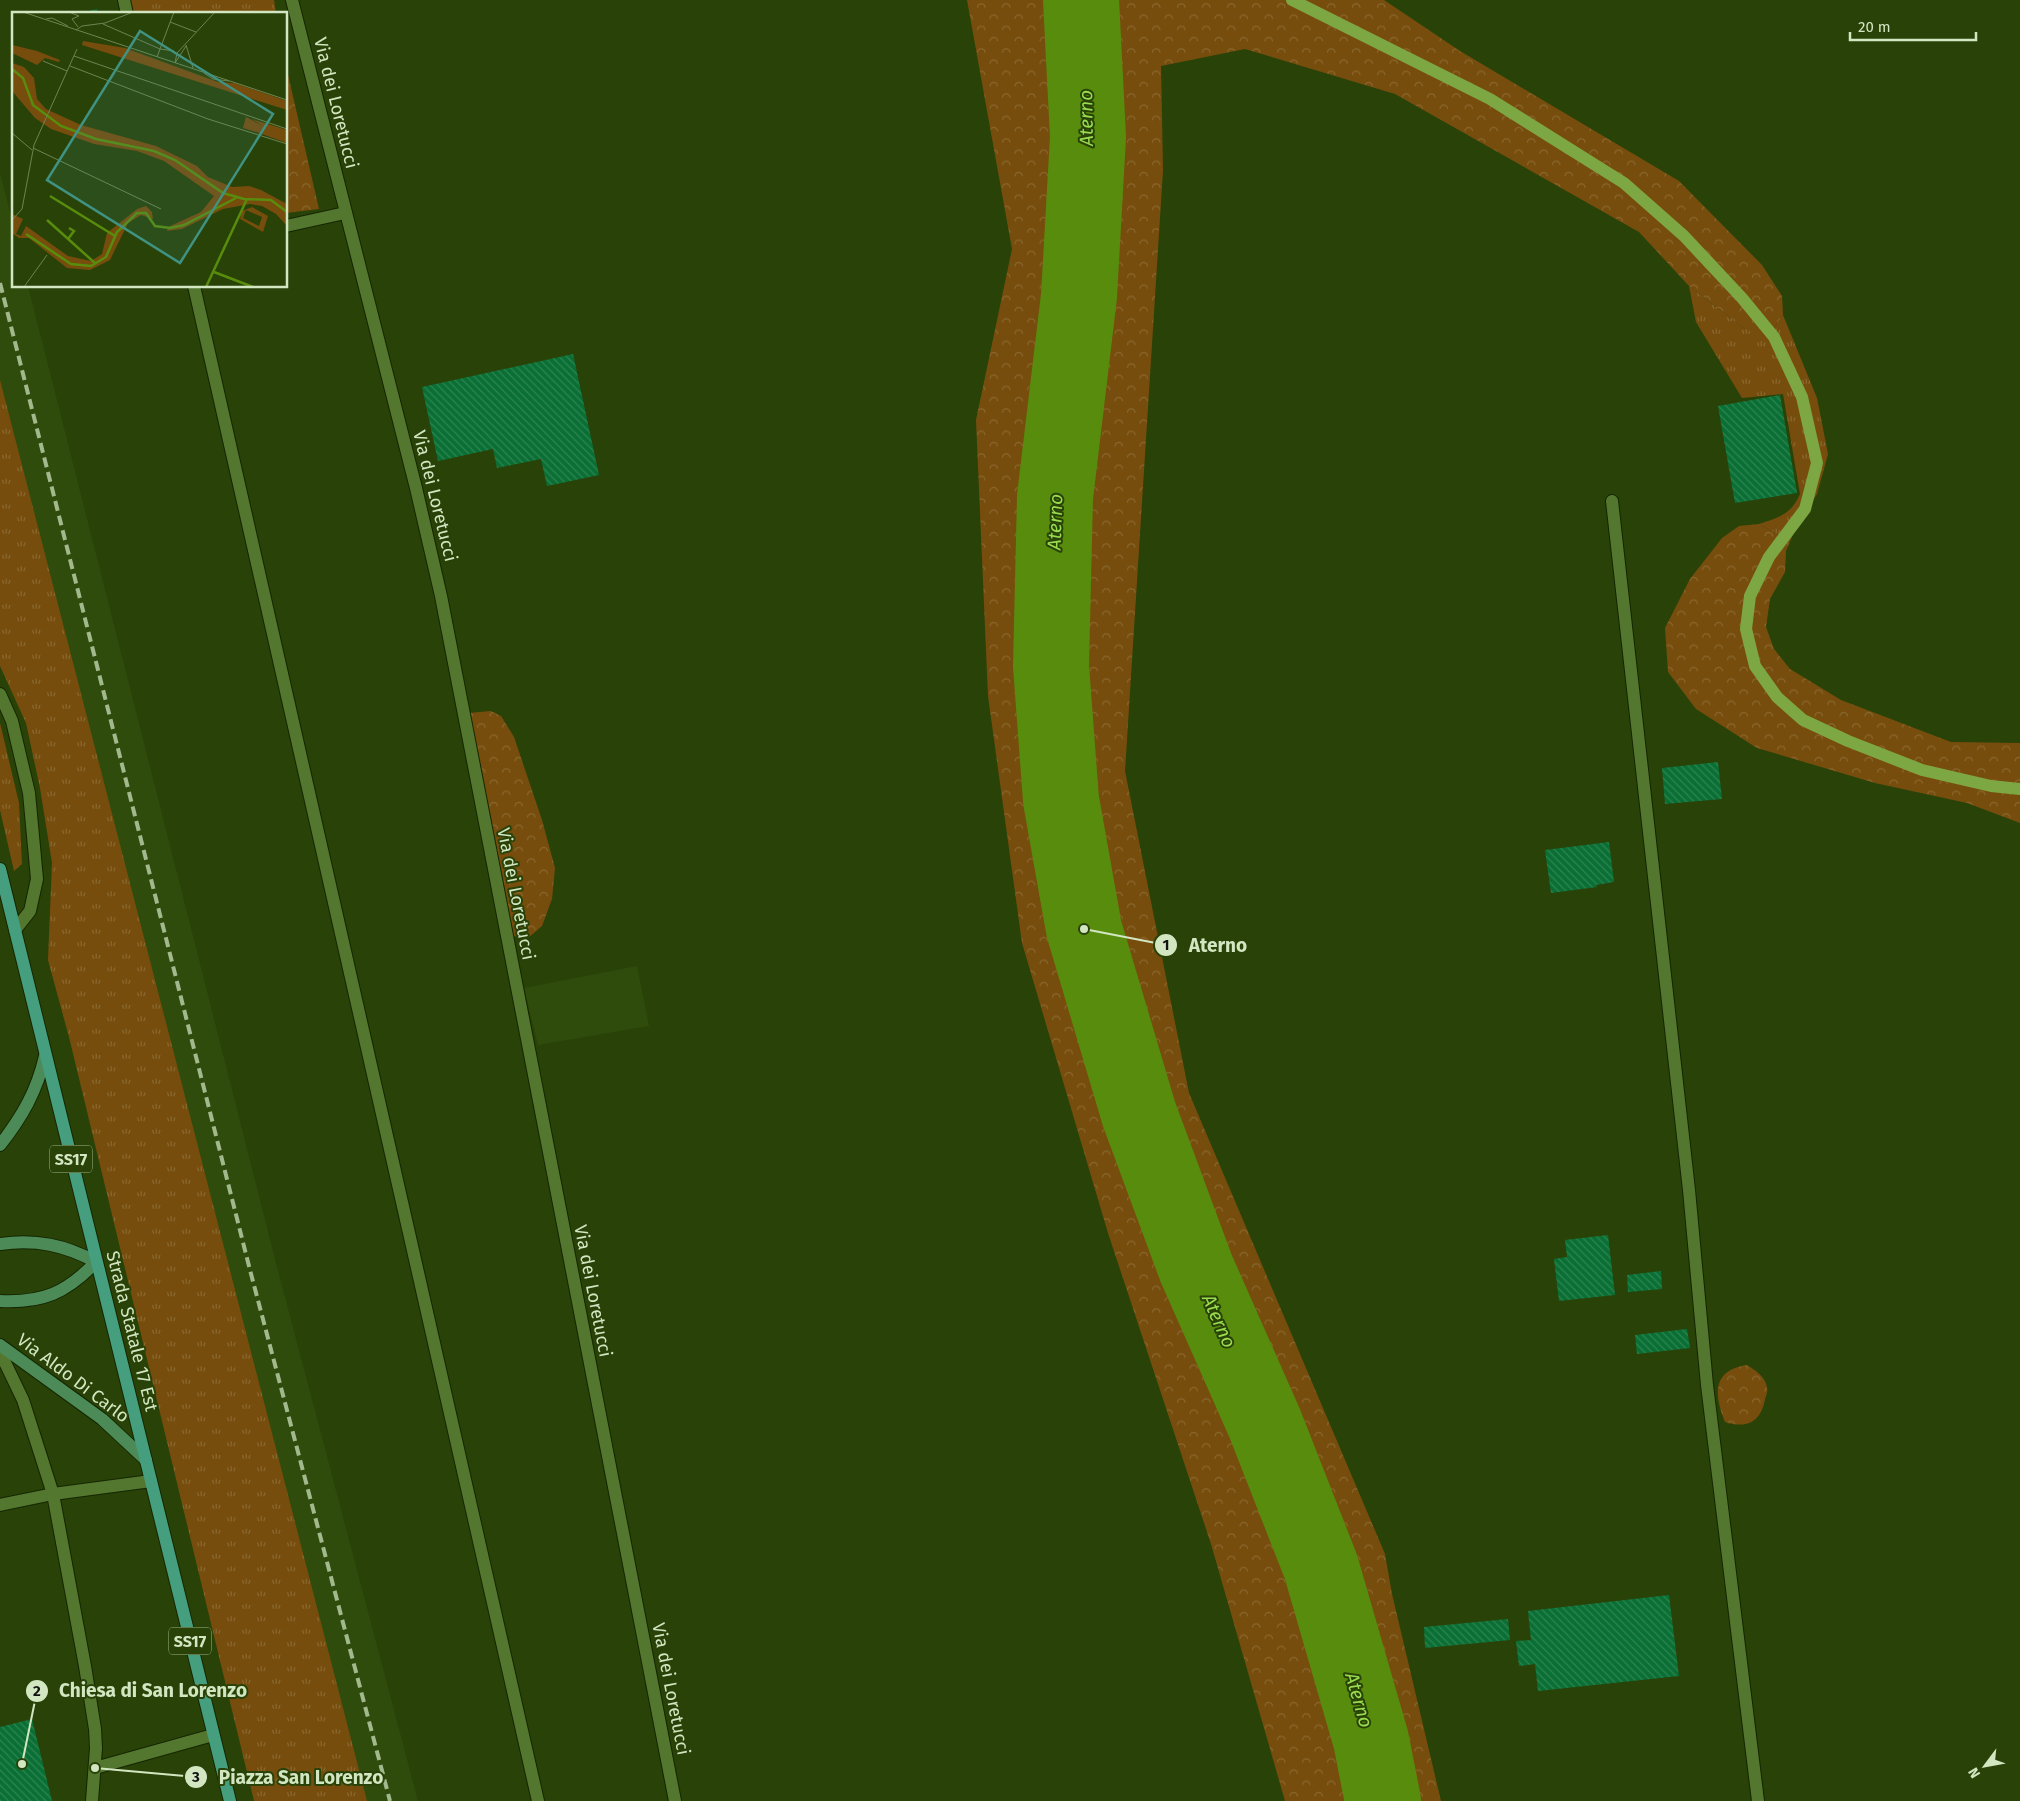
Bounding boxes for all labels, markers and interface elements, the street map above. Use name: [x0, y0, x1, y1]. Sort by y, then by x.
scale bar: [1850, 10, 1976, 42]
inset map: [12, 12, 288, 288]
text: 20 m: [1858, 18, 1891, 36]
street label: Via dei Loretucci: [309, 35, 363, 171]
water label: Aterno: [1074, 90, 1098, 147]
street label: Via dei Loretucci: [408, 428, 462, 564]
water label: Aterno: [1042, 494, 1067, 551]
street label: Via dei Loretucci: [492, 826, 540, 962]
callout: Aterno: [1154, 928, 1257, 962]
text: Aterno: [1188, 934, 1247, 957]
text: 1: [1163, 936, 1169, 954]
road number: SS17: [50, 1146, 92, 1172]
street label: Via dei Loretucci: [569, 1223, 617, 1359]
street label: Strada Statale 17 Est: [101, 1249, 163, 1414]
water label: Aterno: [1197, 1290, 1241, 1351]
street label: Via Aldo Di Carlo: [12, 1329, 134, 1427]
street label: Via dei Loretucci: [647, 1621, 695, 1757]
road number: SS17: [169, 1628, 211, 1654]
water label: Aterno: [1340, 1669, 1378, 1730]
callout: Chiesa di San Lorenzo: [24, 1674, 257, 1708]
text: Chiesa di San Lorenzo: [59, 1679, 247, 1702]
text: 2: [33, 1682, 41, 1700]
north arrow: [1960, 1741, 2010, 1791]
callout: Piazza San Lorenzo: [184, 1760, 393, 1794]
text: N: [1965, 1764, 1984, 1781]
text: Piazza San Lorenzo: [219, 1766, 383, 1789]
text: 3: [191, 1768, 200, 1786]

